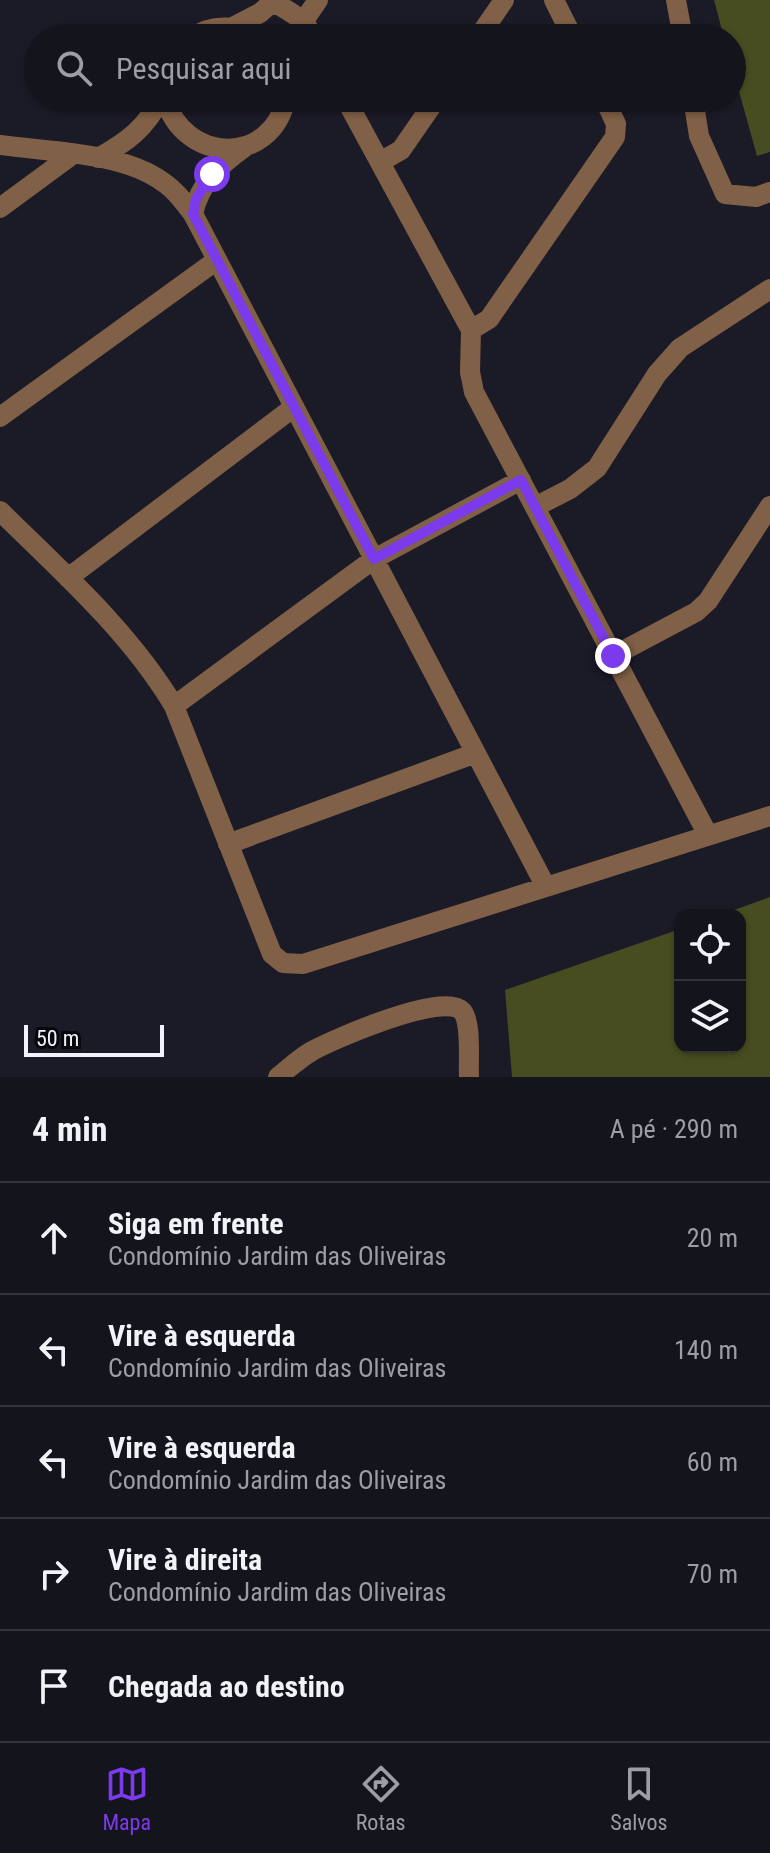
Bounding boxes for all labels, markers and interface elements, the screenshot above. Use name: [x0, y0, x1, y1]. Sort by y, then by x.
search box: [24, 24, 746, 112]
icon: search: [52, 46, 96, 90]
text: Pesquisar aqui: [116, 51, 291, 86]
route start: [194, 156, 230, 192]
route end: [595, 638, 631, 674]
map controls: [674, 909, 746, 1053]
button: locate: [674, 909, 746, 981]
button: layers: [674, 981, 746, 1053]
scale bar: [24, 1021, 164, 1057]
text: 50 m: [36, 1026, 79, 1051]
text: 4 min: [32, 1109, 108, 1149]
text: A pé · 290 m: [610, 1114, 738, 1144]
text: Siga em frente: [108, 1206, 284, 1241]
icon: ahead: [32, 1216, 76, 1260]
text: 20 m: [687, 1223, 738, 1253]
text: Condomínio Jardim das Oliveiras: [108, 1241, 446, 1271]
text: Vire à esquerda: [108, 1318, 296, 1353]
icon: left: [32, 1328, 76, 1372]
text: 140 m: [674, 1335, 738, 1365]
text: Condomínio Jardim das Oliveiras: [108, 1353, 446, 1383]
text: Vire à esquerda: [108, 1430, 296, 1465]
icon: left: [32, 1440, 76, 1484]
text: 60 m: [687, 1447, 738, 1477]
text: Condomínio Jardim das Oliveiras: [108, 1465, 446, 1495]
text: Vire à direita: [108, 1542, 262, 1577]
icon: right: [32, 1552, 76, 1596]
text: 70 m: [687, 1559, 738, 1589]
text: Condomínio Jardim das Oliveiras: [108, 1577, 446, 1607]
icon: arrive: [32, 1664, 76, 1708]
text: Chegada ao destino: [108, 1669, 345, 1704]
tab: Mapa: [102, 1762, 151, 1835]
tab: Rotas: [356, 1762, 406, 1835]
tab: Salvos: [610, 1762, 668, 1835]

